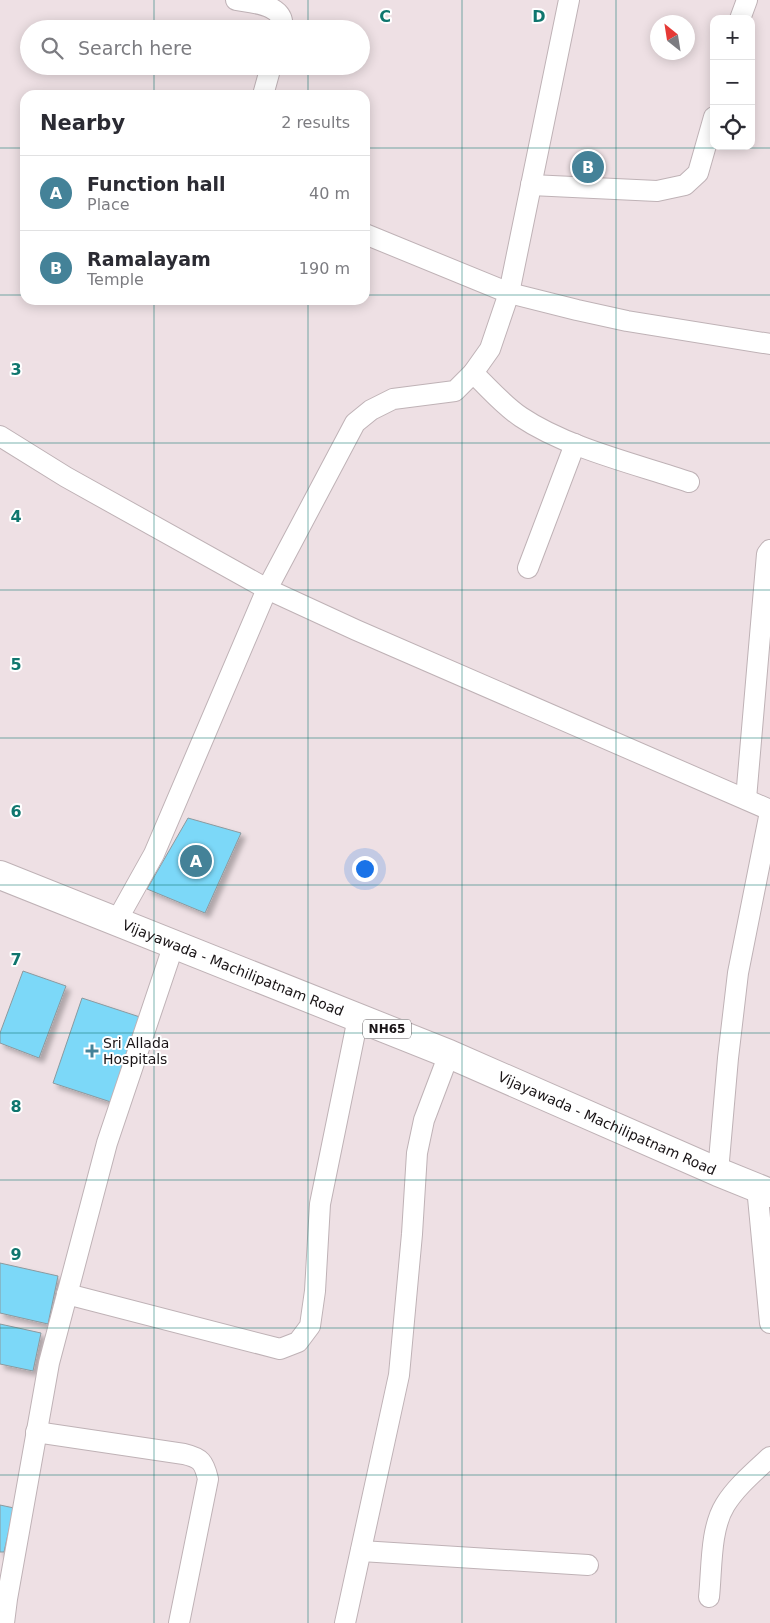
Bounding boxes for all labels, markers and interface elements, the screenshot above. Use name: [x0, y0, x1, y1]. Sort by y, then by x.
text: C: [379, 7, 391, 26]
text: D: [532, 7, 546, 26]
north arrow: [650, 15, 695, 60]
map controls: [710, 15, 755, 150]
button: +: [710, 15, 755, 60]
search box: [20, 20, 370, 75]
icon: search: [38, 34, 66, 62]
text: Search here: [78, 37, 192, 59]
button: −: [710, 60, 755, 105]
button: locate: [710, 105, 755, 150]
text: Nearby: [40, 111, 125, 135]
text: 2 results: [281, 113, 350, 132]
pin: B: [572, 148, 604, 186]
text: Function hall: [87, 173, 226, 195]
text: A: [50, 184, 62, 203]
text: 40 m: [309, 184, 350, 203]
text: Place: [87, 195, 130, 214]
text: Ramalayam: [87, 248, 211, 270]
text: B: [50, 259, 62, 278]
text: 190 m: [299, 259, 350, 278]
text: Temple: [87, 270, 144, 289]
text: 3: [10, 360, 22, 379]
text: 4: [10, 507, 22, 526]
text: 5: [10, 655, 22, 674]
text: 6: [10, 802, 22, 821]
pin: A: [180, 842, 212, 880]
your location: [352, 856, 378, 882]
street label: Vijayawada - Machilipatnam Road: [120, 917, 346, 1019]
text: 7: [10, 950, 22, 969]
road number: NH65: [363, 1020, 411, 1038]
place label: Sri Allada Hospitals: [103, 1035, 169, 1067]
marker: Sri Allada Hospitals: [85, 1044, 99, 1058]
street label: Vijayawada - Machilipatnam Road: [495, 1068, 719, 1178]
text: 8: [10, 1097, 22, 1116]
text: 9: [10, 1245, 22, 1264]

